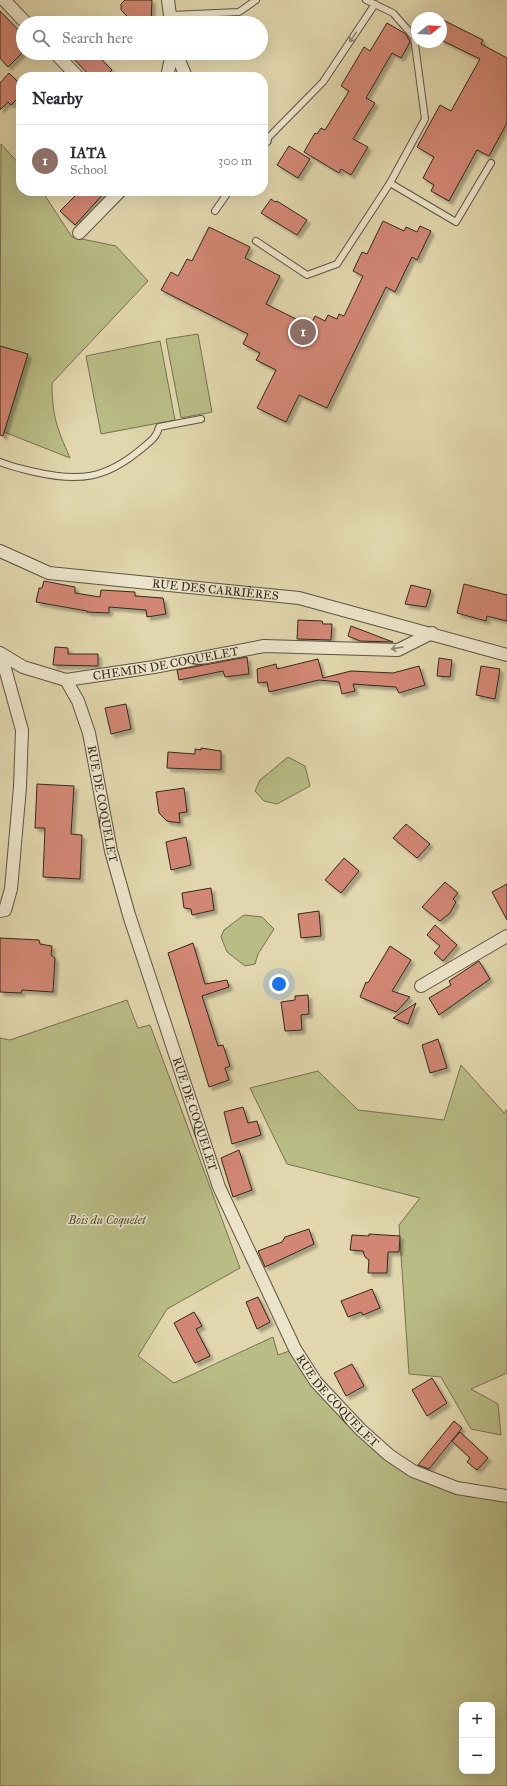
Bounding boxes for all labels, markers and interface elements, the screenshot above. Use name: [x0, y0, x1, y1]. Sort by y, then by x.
north arrow: [411, 12, 447, 48]
search box: [16, 16, 268, 60]
icon: search: [30, 27, 52, 49]
text: Search here: [62, 29, 133, 47]
one-way arrow: [349, 31, 357, 42]
text: Nearby: [32, 88, 83, 109]
text: IATA: [70, 144, 106, 162]
text: 1: [42, 153, 48, 169]
text: 300 m: [218, 153, 252, 169]
text: School: [70, 162, 107, 178]
pin: 1: [290, 317, 316, 347]
street label: RUE DES CARRIÈRES: [152, 576, 279, 603]
street label: CHEMIN DE COQUELET: [92, 644, 240, 683]
one-way arrow: [391, 645, 404, 653]
street label: RUE DE COQUELET: [84, 744, 121, 864]
your location: [269, 974, 289, 994]
street label: RUE DE COQUELET: [170, 1055, 220, 1173]
park label: Bois du Coquelet: [67, 1213, 147, 1227]
street label: RUE DE COQUELET: [293, 1352, 382, 1450]
map controls: [459, 1702, 495, 1774]
button: +: [459, 1702, 495, 1738]
button: −: [459, 1738, 495, 1774]

